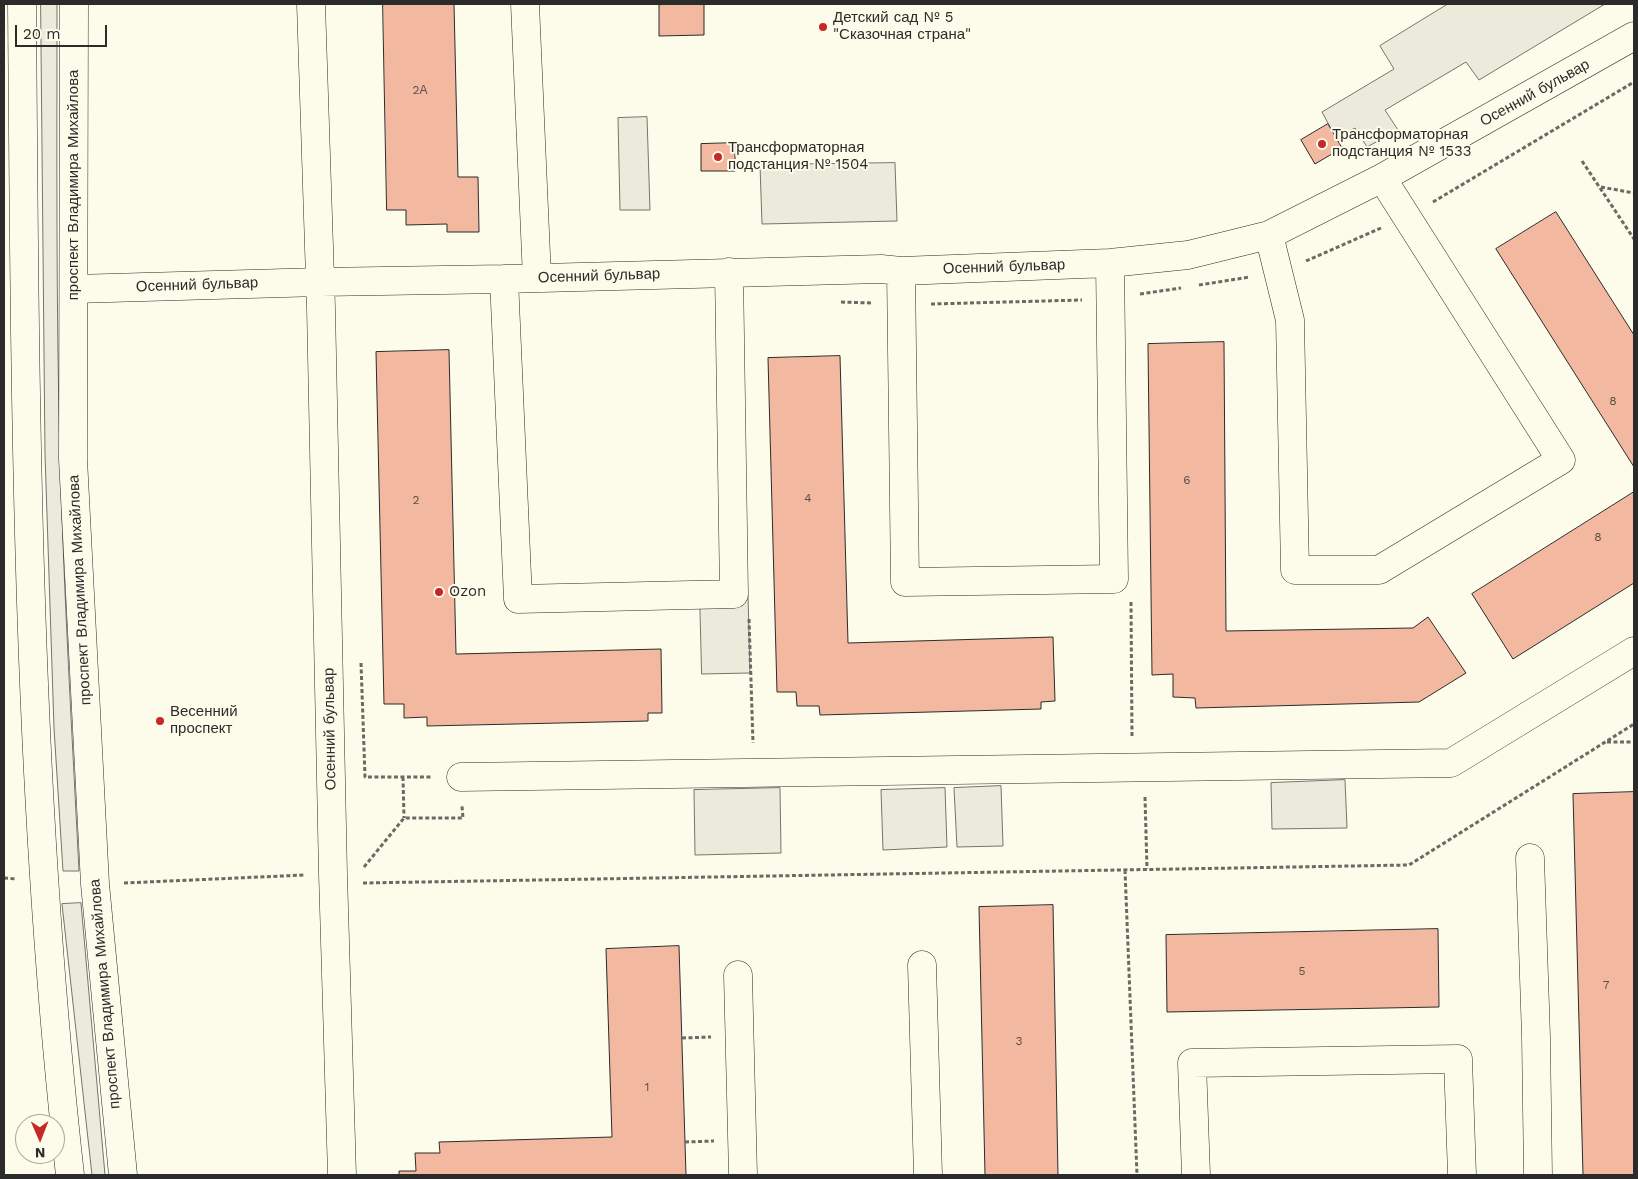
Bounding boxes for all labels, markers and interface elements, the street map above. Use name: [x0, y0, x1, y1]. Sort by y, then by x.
place label: Детский сад № 5 "Сказочная страна": [833, 9, 971, 44]
scale bar: [18, 15, 110, 47]
marker: Детский сад № 5 "Сказочная страна": [817, 21, 829, 33]
text: 20 m: [23, 25, 61, 43]
street label: Осенний бульвар: [1477, 55, 1593, 131]
street label: проспект Владимира Михайлова: [65, 70, 83, 300]
house number: 2А: [413, 83, 427, 97]
place label: Трансформаторная подстанция № 1533: [1332, 126, 1472, 161]
marker: Трансформаторная подстанция № 1533: [1316, 138, 1328, 150]
place label: Трансформаторная подстанция № 1504: [728, 139, 869, 174]
marker: Трансформаторная подстанция № 1504: [712, 151, 724, 163]
street label: Осенний бульвар: [943, 256, 1065, 278]
street label: Осенний бульвар: [538, 265, 660, 287]
street label: Осенний бульвар: [136, 274, 258, 296]
house number: 8: [1609, 394, 1617, 408]
house number: 6: [1183, 473, 1191, 487]
street label: проспект Владимира Михайлова: [65, 474, 95, 706]
house number: 4: [804, 491, 812, 505]
house number: 2: [413, 493, 419, 507]
house number: 8: [1594, 530, 1602, 544]
place label: Ozon: [449, 583, 486, 601]
marker: Ozon: [433, 586, 445, 598]
street label: Осенний бульвар: [320, 668, 340, 790]
place label: Весенний проспект: [170, 703, 238, 738]
marker: Весенний проспект: [154, 715, 166, 727]
street label: проспект Владимира Михайлова: [86, 878, 124, 1110]
house number: 5: [1299, 964, 1305, 978]
house number: 7: [1603, 978, 1609, 992]
house number: 3: [1016, 1034, 1022, 1048]
house number: 1: [645, 1080, 649, 1094]
north arrow: [15, 1114, 65, 1164]
text: N: [35, 1145, 46, 1161]

